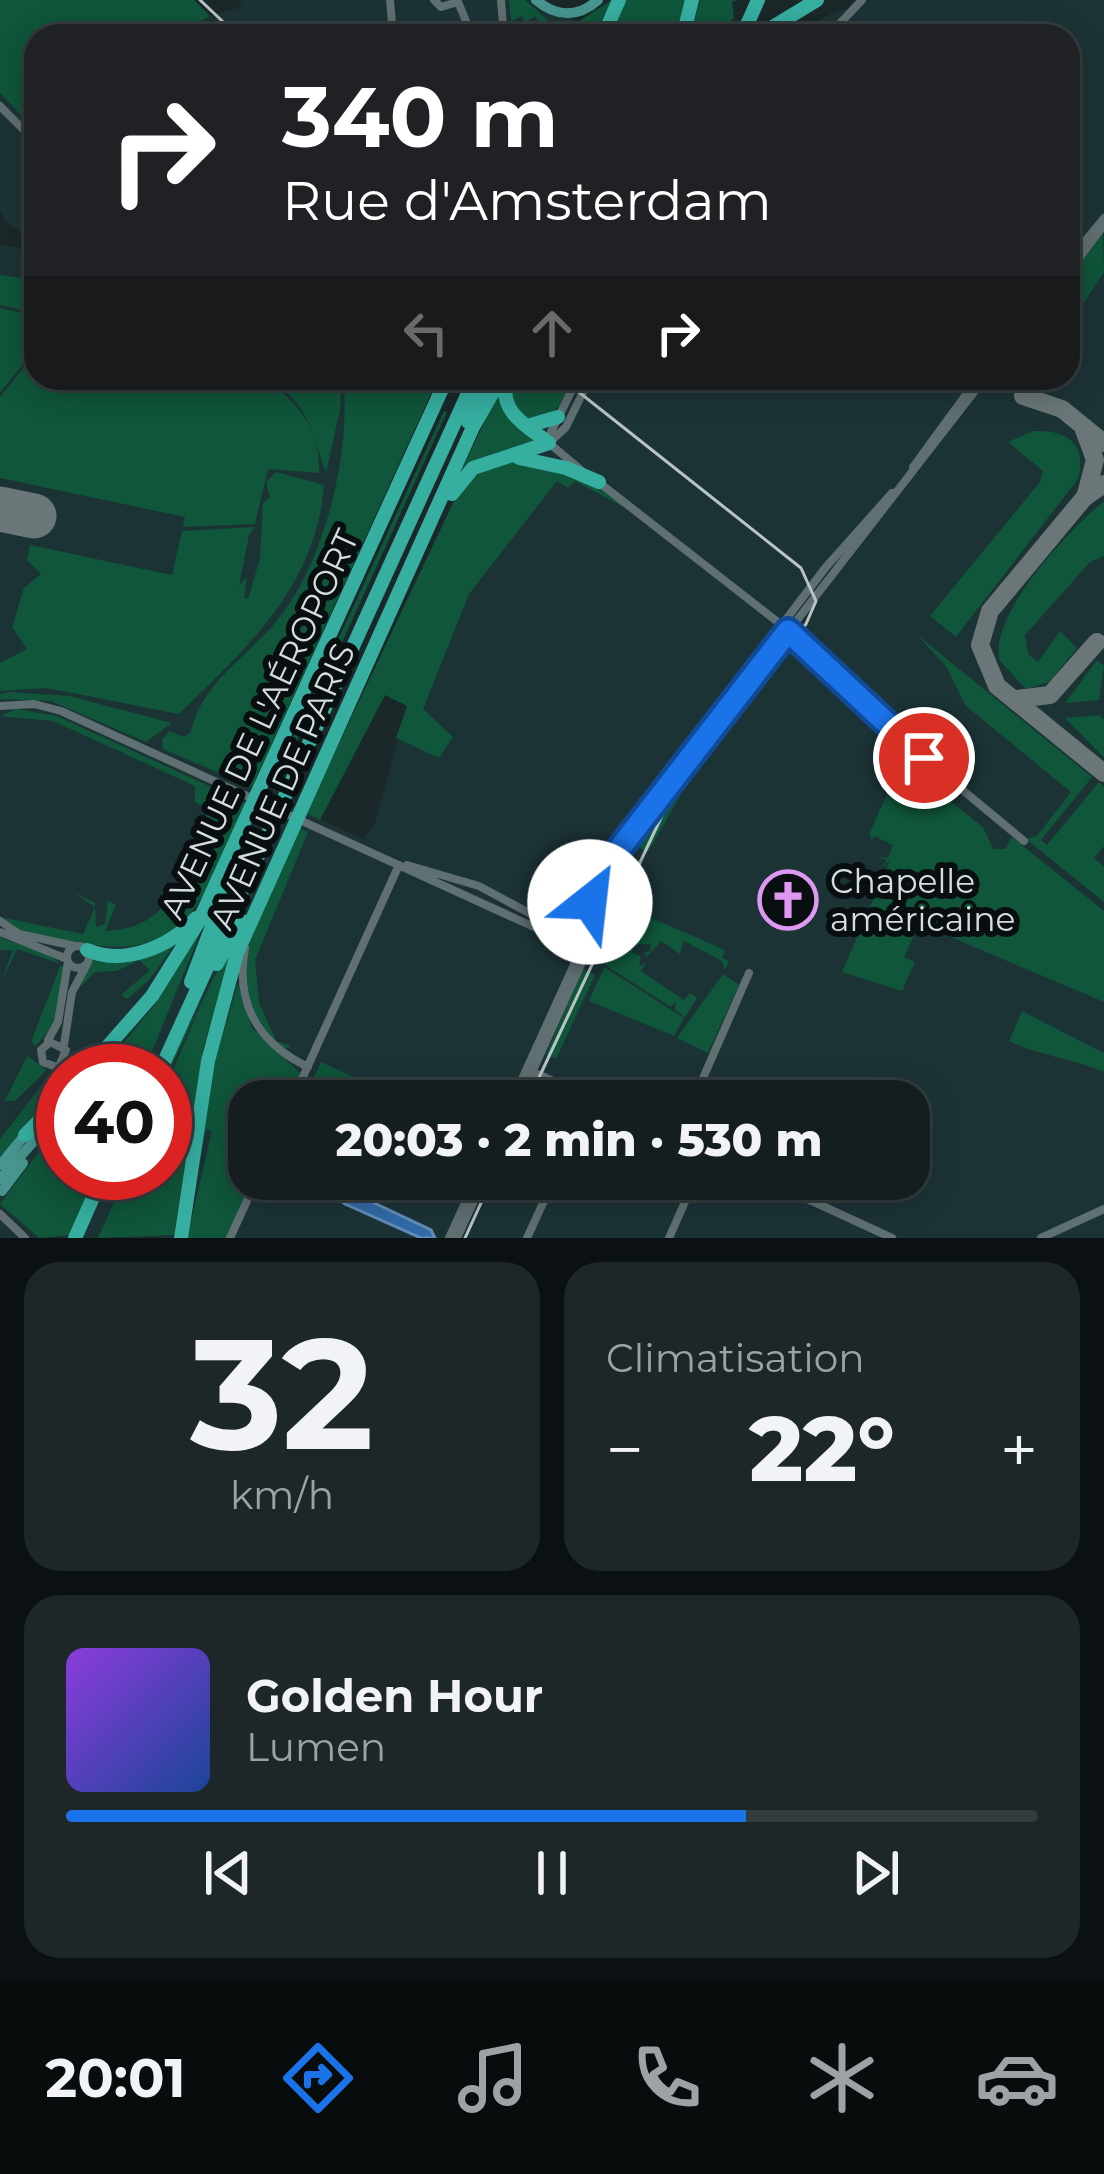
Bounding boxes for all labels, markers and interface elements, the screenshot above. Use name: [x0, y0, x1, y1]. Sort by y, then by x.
text: 340 m: [282, 66, 559, 168]
icon: right: [84, 72, 240, 228]
text: Rue d'Amsterdam: [282, 168, 772, 234]
icon: left: [393, 300, 459, 366]
icon: ahead: [519, 300, 585, 366]
icon: right: [645, 300, 711, 366]
street label: AVENUE DE L'AÉROPORT: [151, 523, 367, 925]
street label: AVENUE DE PARIS: [201, 637, 363, 935]
pin: [873, 707, 975, 809]
icon: arrive: [891, 725, 957, 791]
position arrow: [527, 839, 653, 965]
place label: Chapelle américaine: [830, 861, 1015, 939]
church icon: Chapelle américaine: [757, 869, 819, 931]
speed limit sign: 40: [36, 1044, 192, 1200]
text: 20:03 · 2 min · 530 m: [335, 1112, 823, 1167]
text: 32: [190, 1298, 374, 1488]
text: Climatisation: [606, 1334, 865, 1382]
text: 22°: [749, 1394, 895, 1504]
text: −: [606, 1409, 644, 1490]
text: +: [1000, 1409, 1038, 1490]
text: km/h: [230, 1471, 334, 1519]
text: Golden Hour: [246, 1668, 543, 1723]
text: Lumen: [246, 1723, 386, 1771]
icon: previous: [195, 1840, 261, 1906]
icon: pause: [519, 1840, 585, 1906]
icon: next: [843, 1840, 909, 1906]
icon: directions: [276, 2036, 360, 2120]
icon: music: [451, 2036, 535, 2120]
icon: phone: [625, 2036, 709, 2120]
icon: climate: [800, 2036, 884, 2120]
icon: car: [975, 2036, 1059, 2120]
text: 20:01: [45, 2045, 186, 2111]

